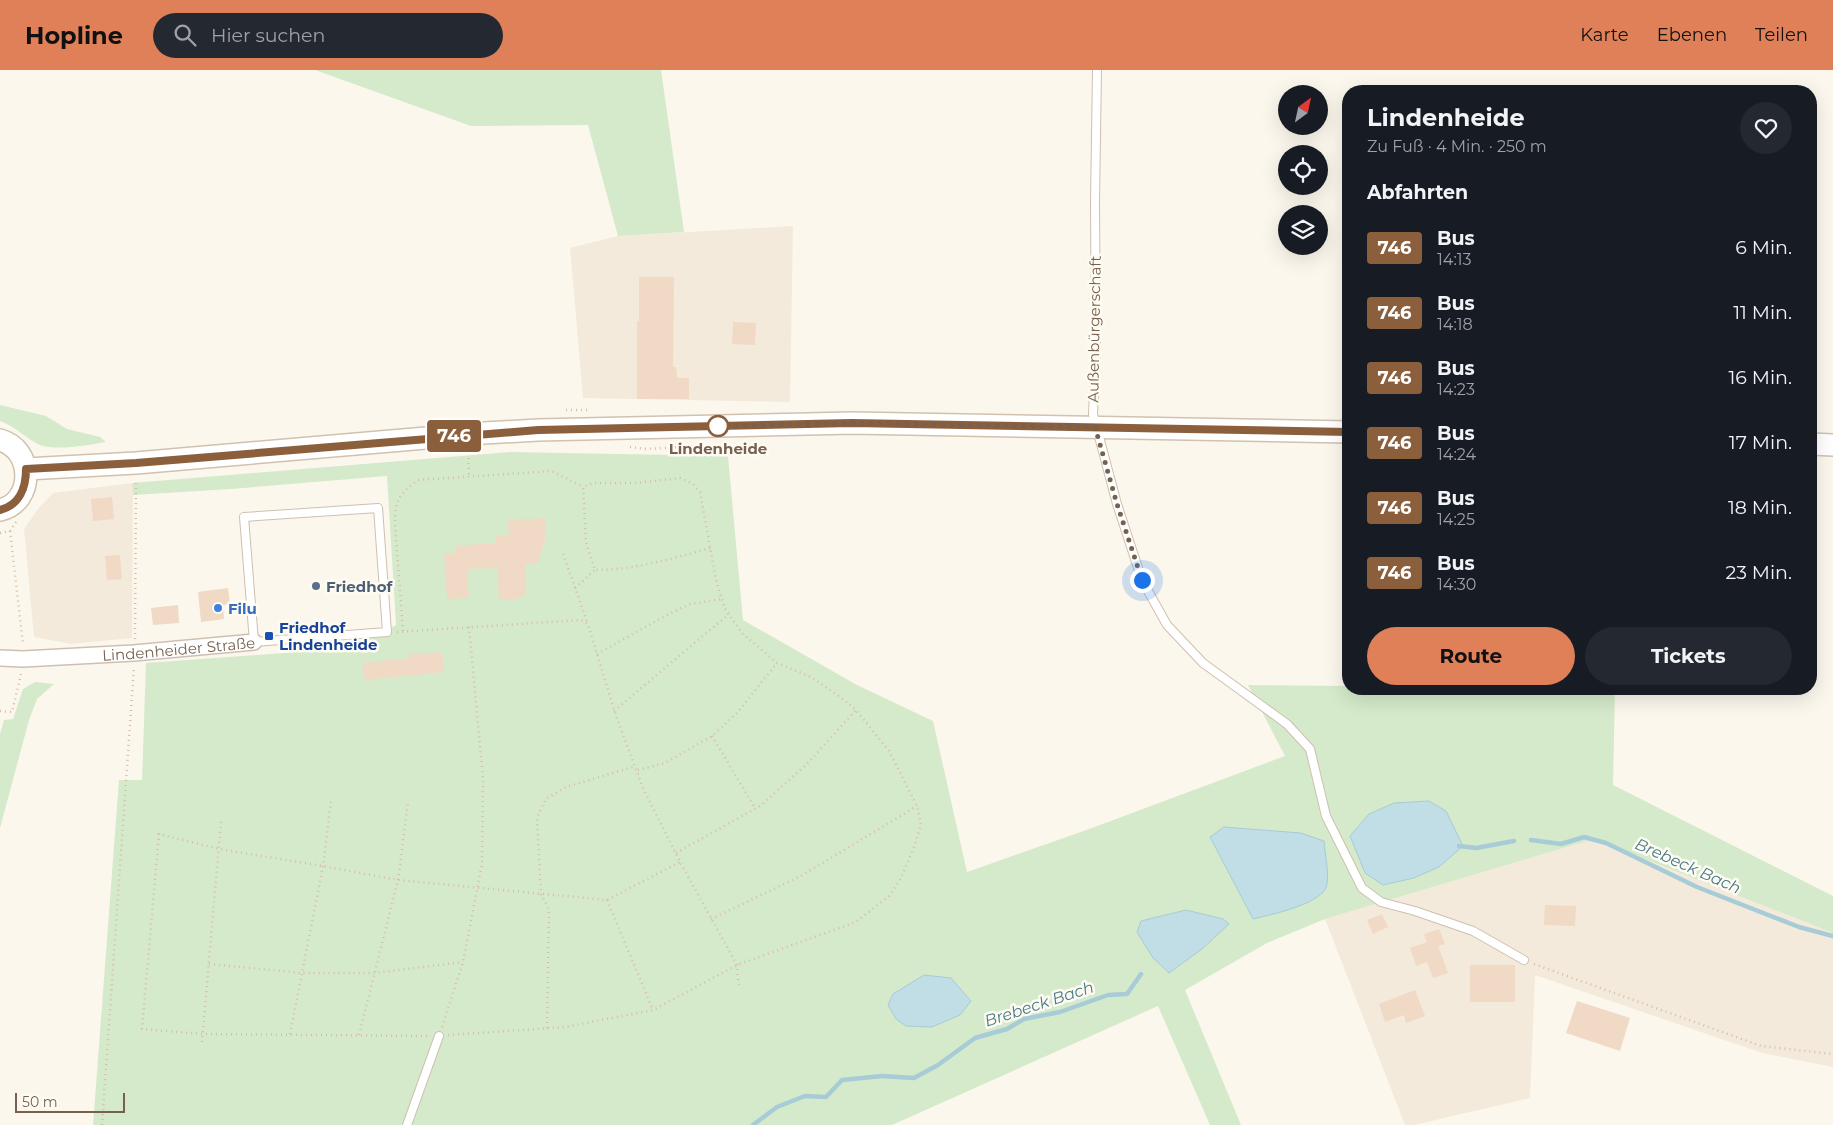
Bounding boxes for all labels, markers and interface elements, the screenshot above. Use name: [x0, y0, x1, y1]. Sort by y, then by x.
search box: [153, 13, 503, 58]
text: Hopline: [25, 21, 123, 50]
icon: search: [171, 21, 199, 49]
text: Hier suchen: [211, 24, 325, 47]
text: Karte: [1580, 24, 1629, 46]
text: Ebenen: [1657, 24, 1727, 46]
text: Teilen: [1755, 24, 1808, 46]
north arrow: [1278, 85, 1328, 135]
map controls: [1278, 85, 1328, 255]
button: heart: [1740, 102, 1792, 154]
text: Lindenheide: [1367, 103, 1525, 132]
text: Zu Fuß · 4 Min. · 250 m: [1367, 137, 1547, 156]
button: locate: [1278, 145, 1328, 195]
text: Abfahrten: [1367, 181, 1468, 204]
button: layers: [1278, 205, 1328, 255]
text: Bus: [1437, 227, 1475, 250]
text: 6 Min.: [1735, 236, 1792, 259]
text: 746: [1378, 237, 1411, 259]
text: 14:13: [1437, 250, 1472, 269]
street label: Außenbürgerschaft: [1083, 255, 1105, 403]
text: Bus: [1437, 292, 1475, 315]
text: 11 Min.: [1733, 301, 1792, 324]
text: 746: [1378, 302, 1411, 324]
text: 14:18: [1437, 315, 1473, 334]
text: Bus: [1437, 357, 1475, 380]
text: 16 Min.: [1728, 366, 1792, 389]
text: 746: [1378, 367, 1411, 389]
text: 14:23: [1437, 380, 1475, 399]
marker: Lindenheide: [707, 415, 729, 437]
line badge: 746: [425, 420, 483, 452]
text: Bus: [1437, 422, 1475, 445]
text: 746: [437, 425, 471, 447]
text: 17 Min.: [1729, 431, 1792, 454]
text: 746: [1378, 432, 1411, 454]
place label: Lindenheide: [669, 439, 767, 458]
text: 14:24: [1437, 445, 1476, 464]
text: Bus: [1437, 487, 1475, 510]
text: 18 Min.: [1728, 496, 1792, 519]
text: 746: [1378, 497, 1411, 519]
text: 14:25: [1437, 510, 1475, 529]
text: Bus: [1437, 552, 1475, 575]
text: 23 Min.: [1725, 561, 1792, 584]
text: 746: [1378, 562, 1411, 584]
your location: [1130, 568, 1155, 593]
text: 14:30: [1437, 575, 1476, 594]
place label: Friedhof: [326, 577, 393, 596]
marker: Friedhof: [310, 580, 322, 592]
place label: Filu: [228, 599, 257, 618]
marker: Filu: [212, 602, 224, 614]
place label: Friedhof Lindenheide: [279, 618, 377, 654]
button: Route: [1367, 627, 1575, 685]
button: Tickets: [1585, 627, 1792, 685]
marker: Friedhof Lindenheide: [263, 630, 275, 642]
street label: Lindenheider Straße: [102, 632, 256, 664]
water label: Brebeck Bach: [1632, 834, 1744, 898]
water label: Brebeck Bach: [982, 977, 1096, 1031]
scale bar: [15, 1090, 125, 1113]
text: 50 m: [22, 1093, 58, 1111]

